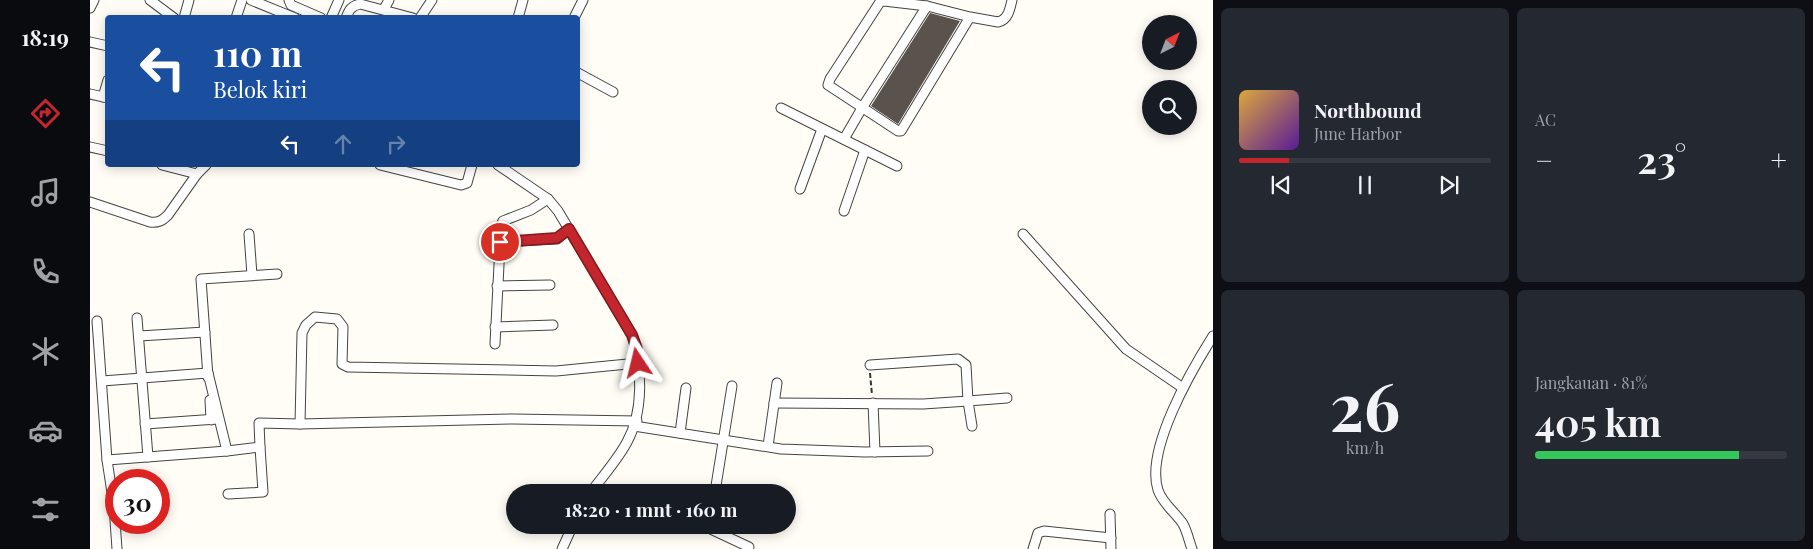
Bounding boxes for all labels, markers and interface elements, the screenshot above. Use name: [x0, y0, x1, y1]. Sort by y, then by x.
north arrow: [1142, 15, 1198, 70]
map controls: [1142, 15, 1197, 135]
text: 18:19: [21, 22, 69, 52]
text: 110 m: [213, 29, 302, 76]
icon: left: [130, 35, 195, 100]
text: Belok kiri: [213, 74, 307, 104]
button: search: [1142, 80, 1197, 135]
icon: directions: [28, 96, 63, 131]
text: Northbound: [1314, 97, 1422, 123]
text: AC: [1535, 109, 1556, 130]
text: June Harbor: [1314, 123, 1402, 144]
icon: left: [276, 130, 304, 158]
icon: ahead: [329, 130, 357, 158]
icon: right: [382, 130, 410, 158]
text: 23°: [1637, 133, 1686, 184]
text: −: [1535, 141, 1553, 178]
text: +: [1771, 141, 1787, 178]
icon: previous: [1267, 171, 1295, 199]
icon: pause: [1351, 171, 1379, 199]
icon: next: [1435, 171, 1463, 199]
icon: music: [28, 175, 63, 210]
pin: [479, 221, 521, 263]
icon: arrive: [486, 228, 514, 256]
icon: phone: [28, 254, 63, 289]
icon: climate: [28, 334, 63, 369]
position arrow: [611, 336, 663, 388]
text: 26: [1330, 361, 1400, 447]
text: Jangkauan · 81%: [1535, 372, 1647, 393]
text: 405 km: [1535, 396, 1661, 447]
icon: car: [28, 413, 63, 448]
text: km/h: [1346, 437, 1384, 458]
speed limit sign: 30: [105, 469, 170, 534]
icon: filters: [28, 492, 63, 527]
text: 18:20 · 1 mnt · 160 m: [565, 496, 737, 522]

